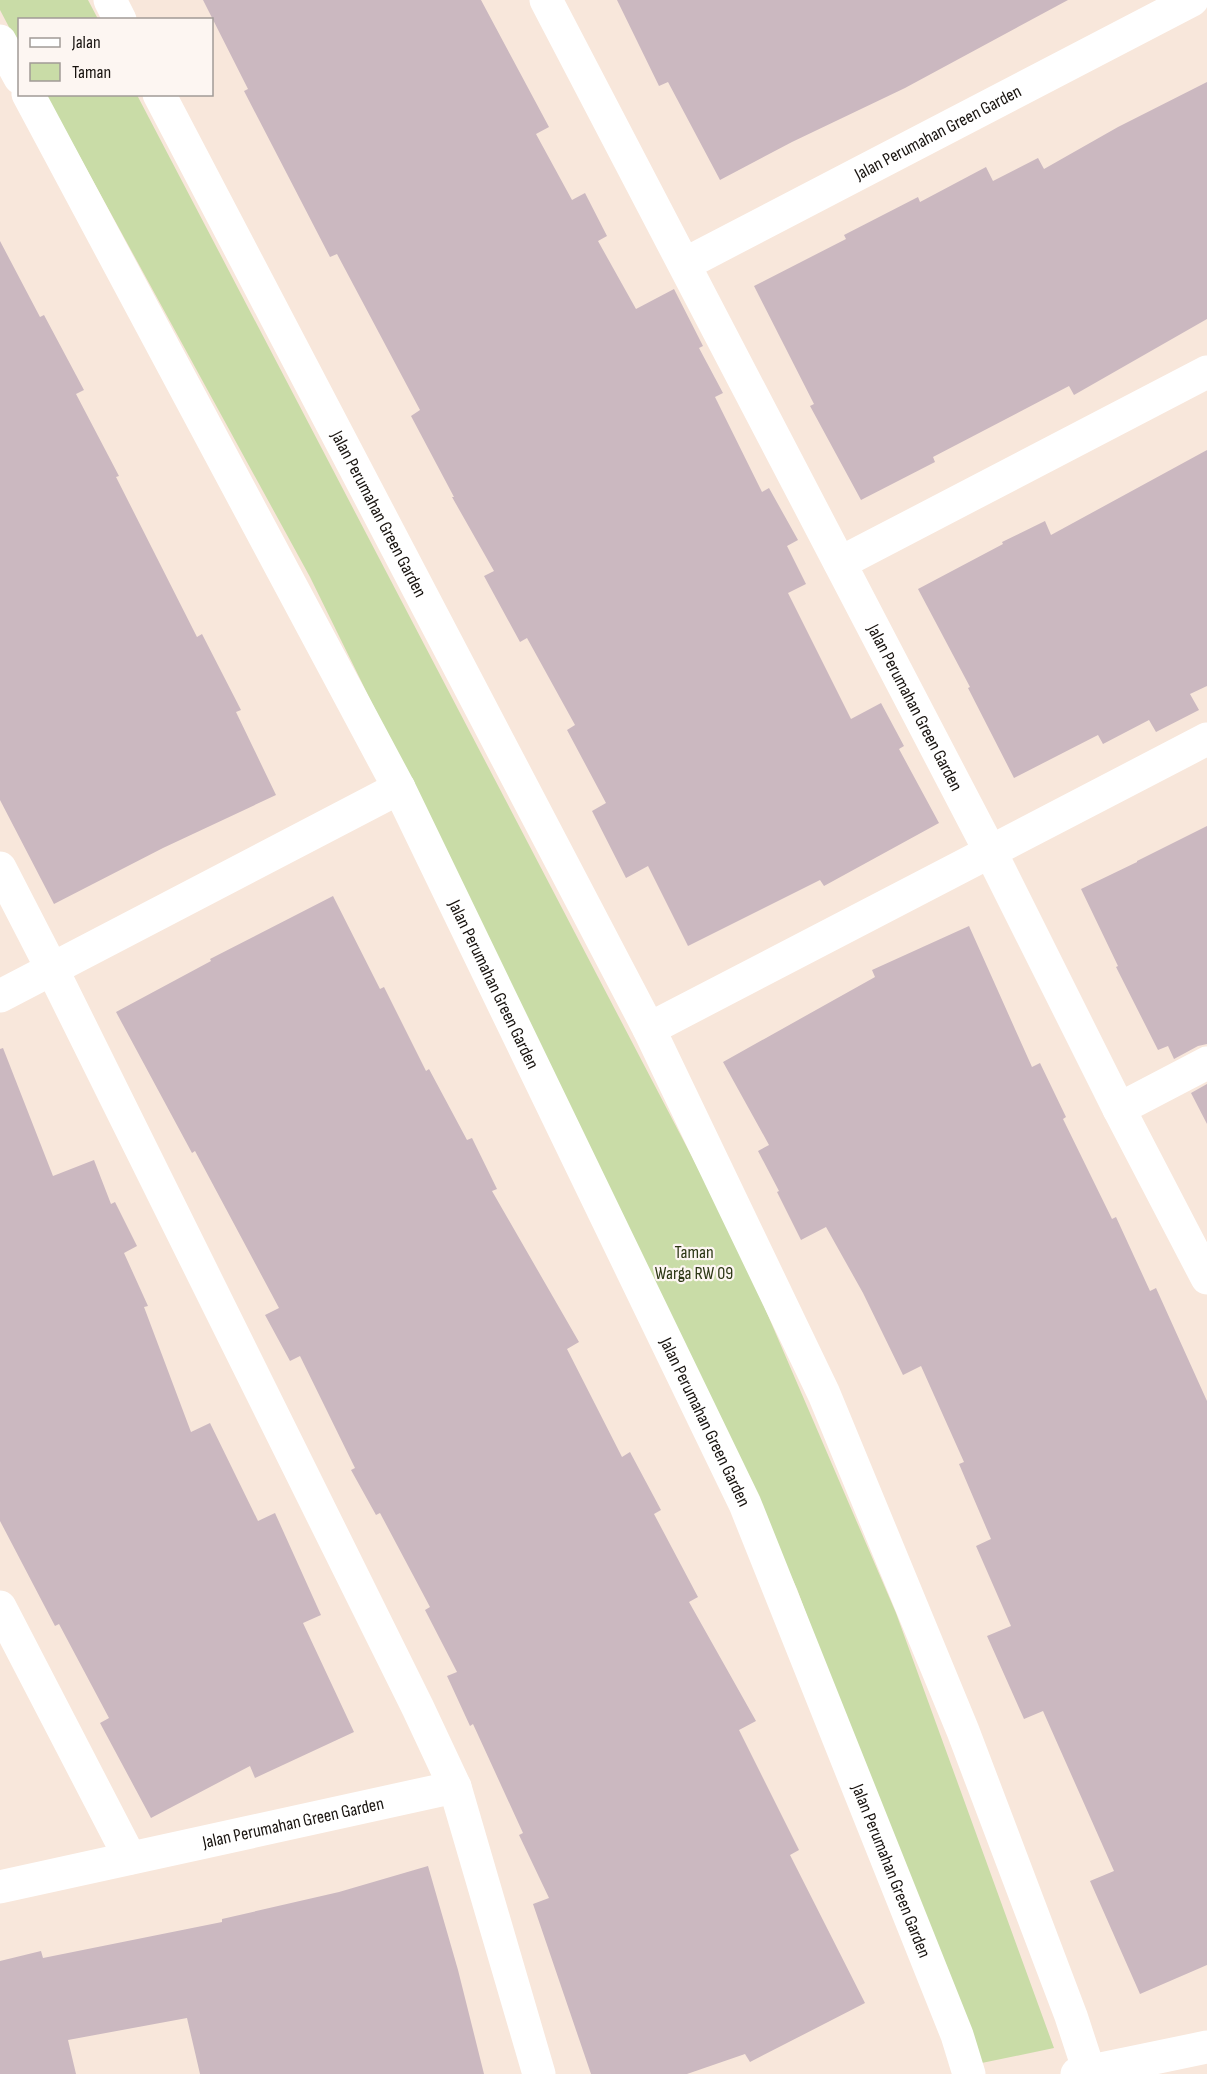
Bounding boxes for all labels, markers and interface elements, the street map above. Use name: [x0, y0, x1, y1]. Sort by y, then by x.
legend: [18, 18, 213, 96]
text: Jalan: [71, 32, 101, 53]
text: Taman: [72, 62, 111, 83]
street label: Jalan Perumahan Green Garden: [850, 81, 1025, 185]
street label: Jalan Perumahan Green Garden: [326, 426, 431, 601]
street label: Jalan Perumahan Green Garden: [862, 620, 967, 795]
street label: Jalan Perumahan Green Garden: [443, 896, 543, 1072]
park label: Taman Warga RW 09: [655, 1242, 733, 1284]
street label: Jalan Perumahan Green Garden: [655, 1333, 755, 1510]
street label: Jalan Perumahan Green Garden: [847, 1780, 935, 1961]
street label: Jalan Perumahan Green Garden: [200, 1793, 386, 1853]

